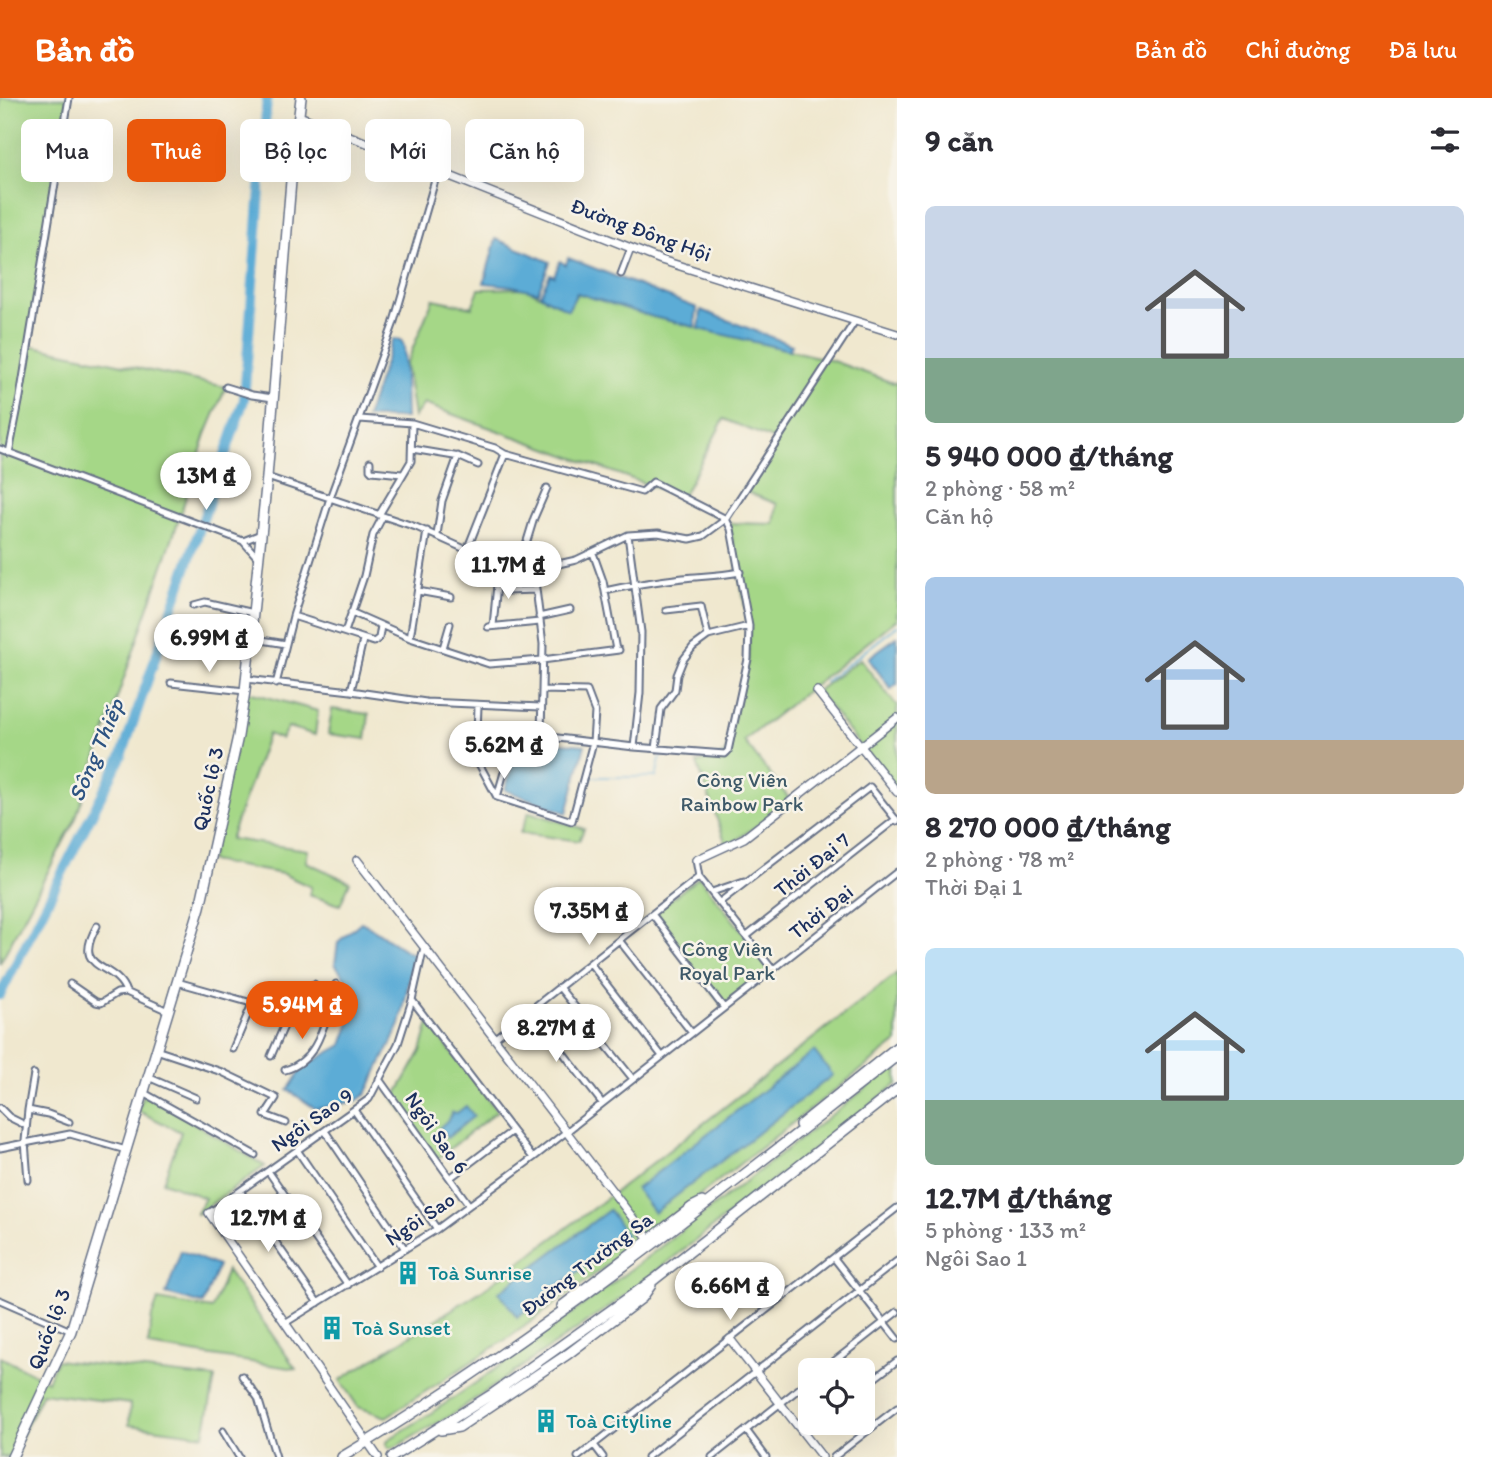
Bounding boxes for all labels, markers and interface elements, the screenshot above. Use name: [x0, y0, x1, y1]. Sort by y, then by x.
text: Bản đồ: [35, 30, 135, 69]
text: Bản đồ: [1135, 35, 1207, 64]
text: Chỉ đường: [1245, 35, 1351, 64]
text: Đã lưu: [1389, 35, 1457, 64]
chip: Mua: [21, 119, 113, 182]
chip: Thuê: [127, 119, 226, 182]
chip: Bộ lọc: [240, 119, 351, 182]
chip: Mới: [365, 119, 451, 182]
chip: Căn hộ: [465, 119, 584, 182]
icon: filters: [1426, 121, 1464, 159]
text: 9 căn: [925, 122, 993, 159]
street label: Đường Đông Hội: [567, 193, 715, 267]
icon: home: [1132, 251, 1258, 377]
text: 5 940 000 ₫/tháng: [925, 437, 1173, 474]
pin: 13M ₫: [157, 452, 255, 512]
text: 13M ₫: [176, 461, 236, 489]
text: 2 phòng · 58 m²: [925, 474, 1075, 502]
text: Căn hộ: [925, 502, 993, 530]
pin: 11.7M ₫: [443, 542, 573, 601]
text: 11.7M ₫: [471, 550, 545, 578]
pin: 6.99M ₫: [144, 614, 274, 674]
icon: home: [1132, 622, 1258, 748]
text: 6.99M ₫: [170, 623, 248, 651]
water label: Sông Thiếp: [62, 694, 130, 806]
pin: 5.62M ₫: [439, 722, 569, 781]
text: 5.62M ₫: [465, 730, 543, 758]
street label: Quốc lộ 3: [186, 745, 229, 833]
park label: Công Viên Rainbow Park: [681, 767, 804, 816]
text: 8 270 000 ₫/tháng: [925, 808, 1171, 845]
street label: Thời Đại 7: [769, 827, 855, 902]
text: 2 phòng · 78 m²: [925, 845, 1074, 873]
text: Thời Đại 1: [925, 873, 1023, 901]
street label: Thời Đại: [784, 879, 858, 944]
pin: 7.35M ₫: [524, 888, 654, 947]
text: 7.35M ₫: [550, 896, 628, 924]
park label: Công Viên Royal Park: [679, 936, 775, 985]
pin: 5.94M ₫: [237, 982, 367, 1041]
text: 5.94M ₫: [262, 990, 342, 1018]
icon: home: [1132, 993, 1258, 1119]
pin: 8.27M ₫: [491, 1004, 621, 1064]
text: 8.27M ₫: [517, 1013, 595, 1041]
street label: Ngôi Sao 9: [266, 1082, 358, 1157]
street label: Ngôi Sao 6: [400, 1087, 475, 1179]
text: 12.7M ₫/tháng: [925, 1179, 1112, 1216]
street label: Ngôi Sao: [380, 1186, 459, 1251]
pin: 12.7M ₫: [203, 1194, 333, 1254]
text: 12.7M ₫: [230, 1203, 306, 1231]
street label: Đường Trường Sa: [516, 1206, 657, 1321]
text: 5 phòng · 133 m²: [925, 1216, 1086, 1244]
text: Ngôi Sao 1: [925, 1244, 1027, 1272]
building icon: Toà Sunrise: [394, 1259, 422, 1287]
place label: Toà Sunrise: [428, 1260, 532, 1285]
pin: 6.66M ₫: [665, 1262, 795, 1322]
text: 6.66M ₫: [691, 1271, 769, 1299]
street label: Quốc lộ 3: [22, 1285, 75, 1373]
building icon: Toà Sunset: [318, 1314, 346, 1342]
place label: Toà Sunset: [352, 1315, 451, 1340]
map controls: [798, 1358, 875, 1435]
button: locate: [798, 1358, 875, 1435]
building icon: Toà Cityline: [532, 1407, 560, 1435]
place label: Toà Cityline: [566, 1408, 672, 1433]

